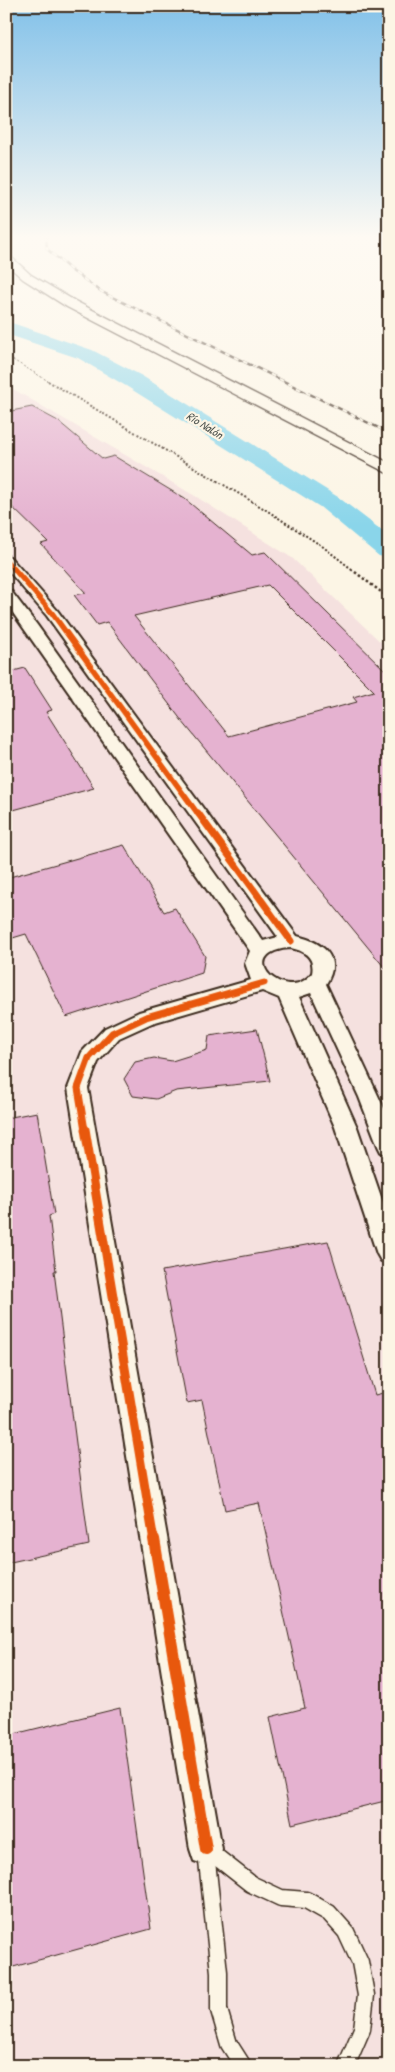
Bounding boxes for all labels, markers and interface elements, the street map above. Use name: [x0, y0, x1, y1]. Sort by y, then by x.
water label: Río Nalón: [183, 407, 228, 444]

